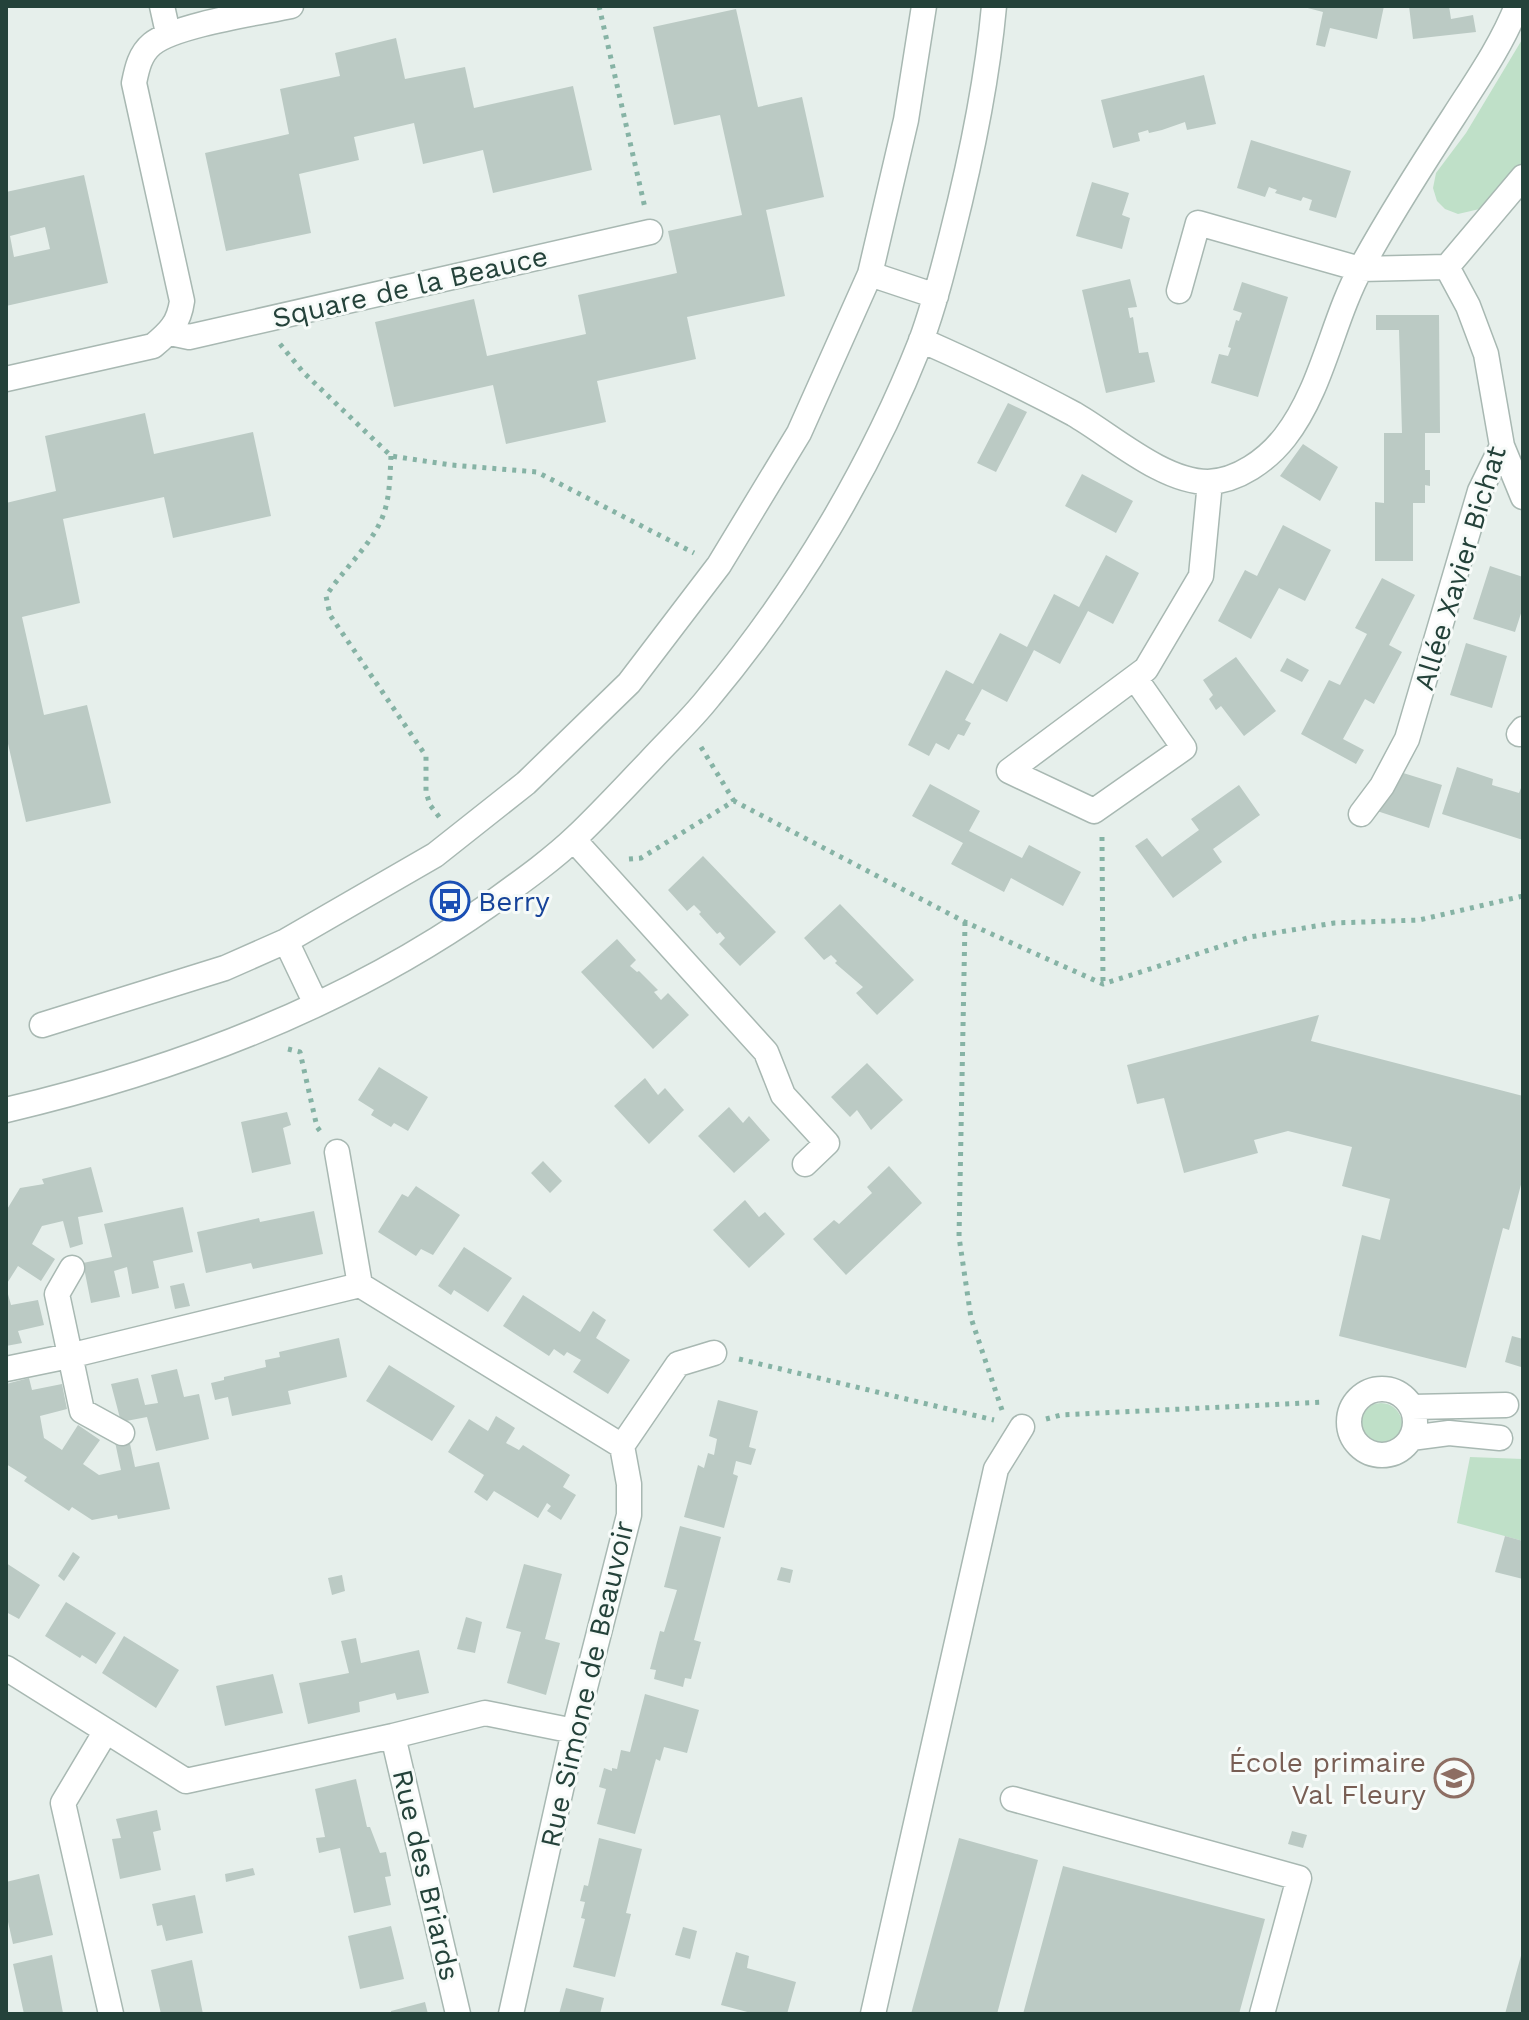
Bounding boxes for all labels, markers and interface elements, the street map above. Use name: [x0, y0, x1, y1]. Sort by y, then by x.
street label: Square de la Beauce: [269, 239, 551, 335]
street label: Allée Xavier Bichat: [1407, 442, 1513, 694]
bus stop icon: Berry: [429, 880, 471, 922]
place label: Berry: [478, 885, 550, 918]
street label: Rue Simone de Beauvoir: [533, 1517, 641, 1851]
place label: École primaire Val Fleury: [1228, 1746, 1427, 1811]
school or university icon: École primaire Val Fleury: [1433, 1757, 1475, 1799]
street label: Rue des Briards: [386, 1766, 466, 1984]

